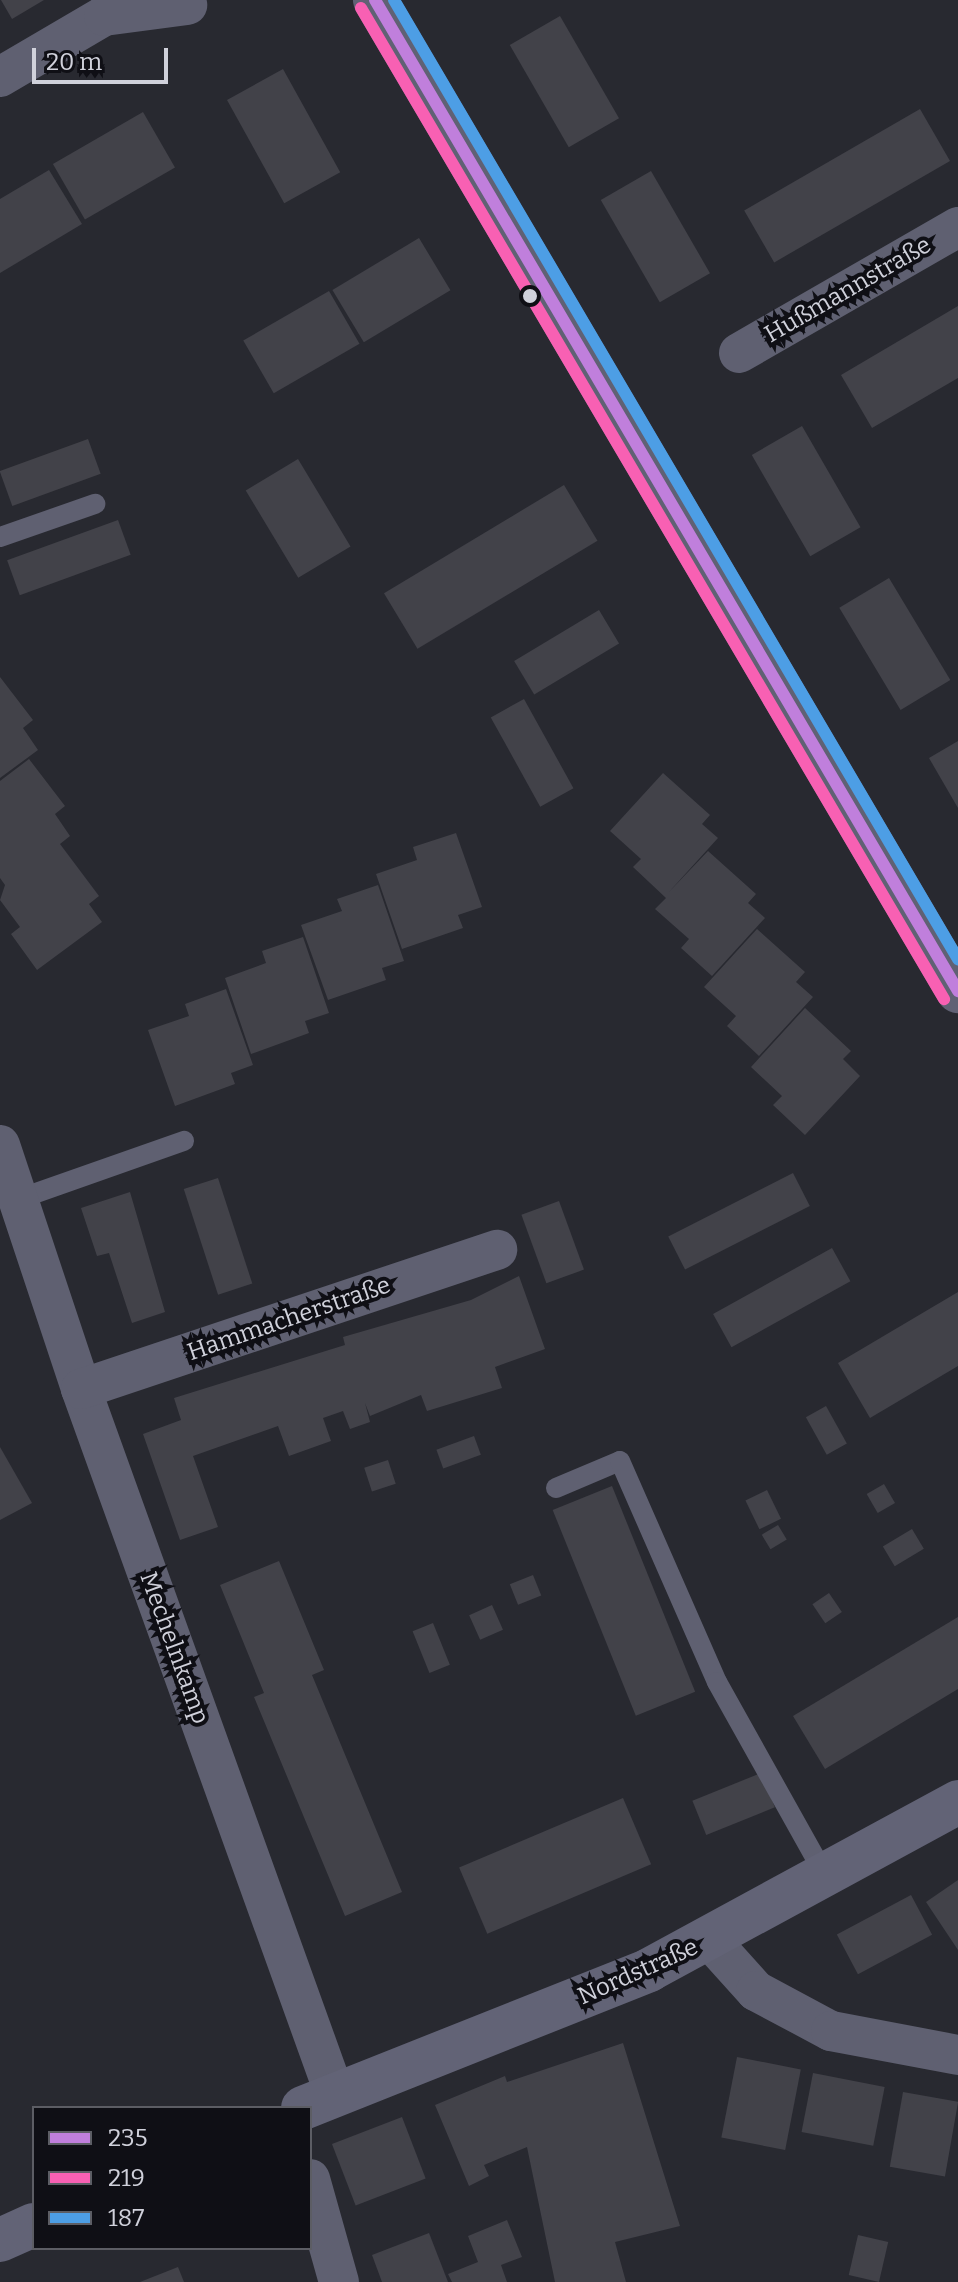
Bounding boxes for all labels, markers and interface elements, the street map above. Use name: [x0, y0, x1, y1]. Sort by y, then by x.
scale bar: [36, 32, 172, 82]
text: 20 m: [46, 48, 102, 76]
street label: Hußmannstraße: [760, 231, 936, 349]
unlabelled marker: [522, 288, 538, 304]
street label: Hammacherstraße: [184, 1271, 394, 1367]
street label: Mechelnkamp: [133, 1568, 215, 1728]
street label: Nordstraße: [574, 1933, 702, 2011]
legend: [32, 2106, 312, 2250]
text: 235: [108, 2124, 148, 2152]
text: 219: [108, 2164, 145, 2192]
text: 187: [108, 2204, 144, 2232]

